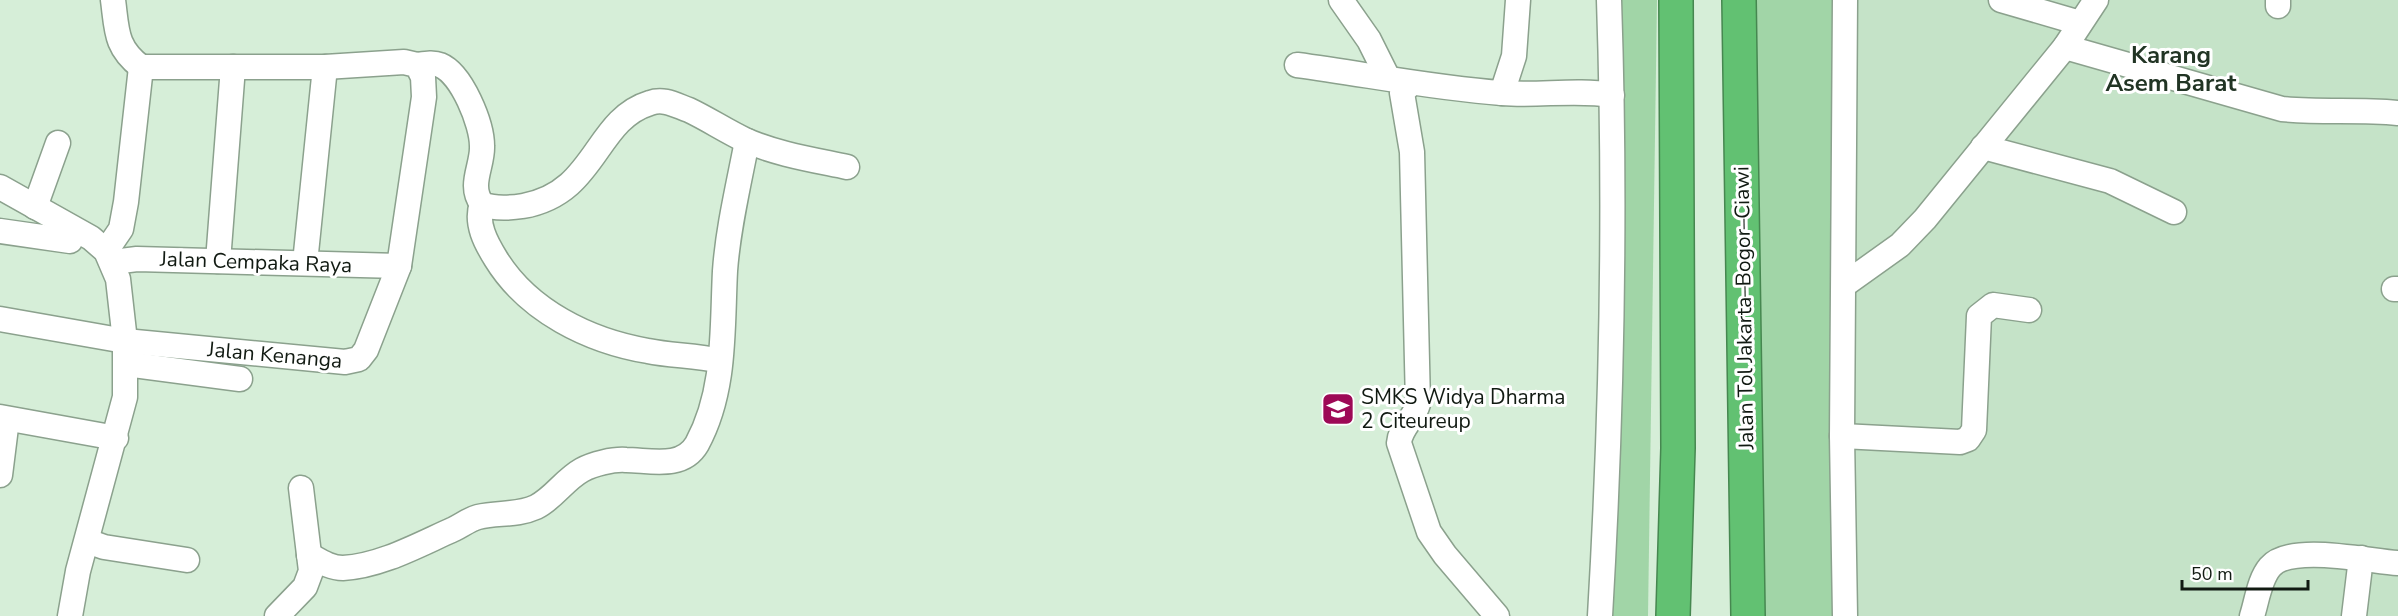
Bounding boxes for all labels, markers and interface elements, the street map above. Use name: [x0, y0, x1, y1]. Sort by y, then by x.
district label: Karang Asem Barat: [2105, 39, 2237, 99]
street label: Jalan Tol Jakarta–Bogor–Ciawi: [1728, 166, 1760, 451]
street label: Jalan Cempaka Raya: [158, 245, 353, 279]
street label: Jalan Kenanga: [205, 335, 344, 375]
place label: SMKS Widya Dharma 2 Citeureup: [1361, 383, 1565, 435]
school or university icon: SMKS Widya Dharma 2 Citeureup: [1320, 391, 1356, 427]
scale bar: [2182, 553, 2308, 591]
text: 50 m: [2191, 562, 2233, 586]

